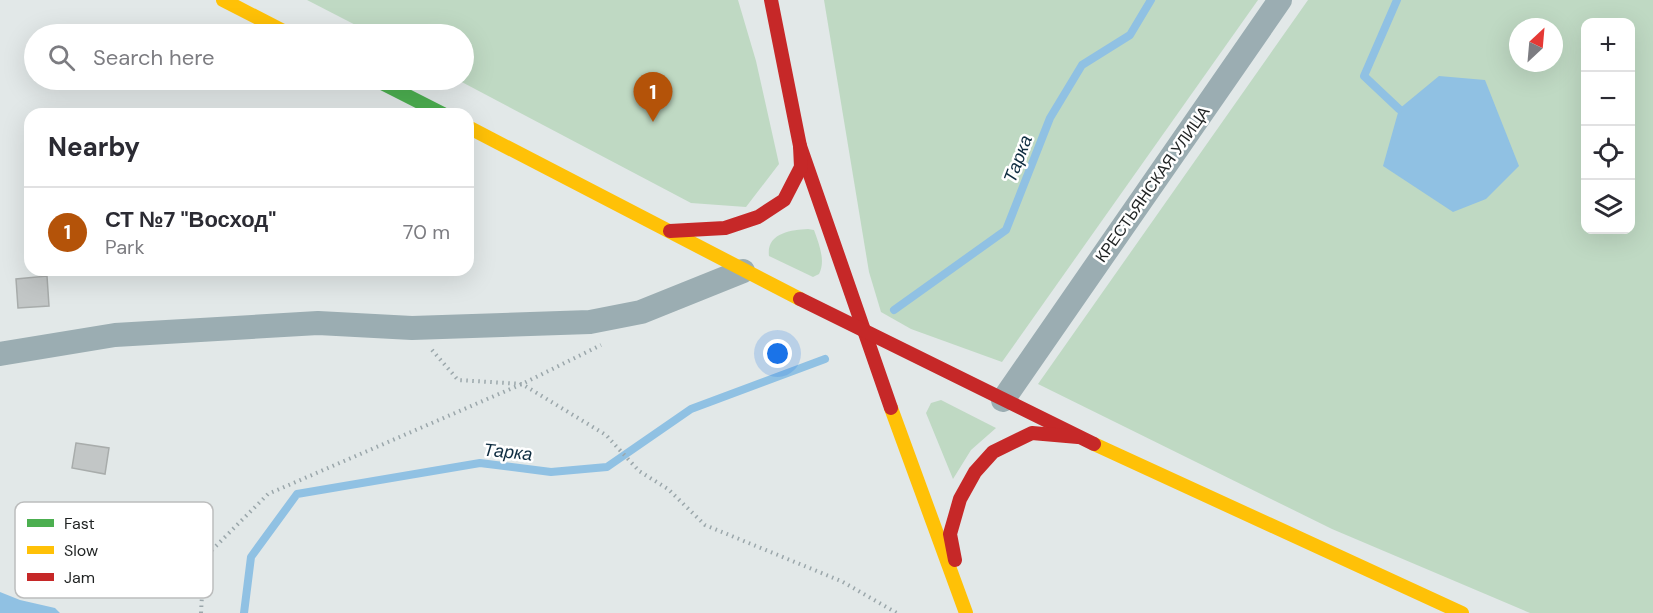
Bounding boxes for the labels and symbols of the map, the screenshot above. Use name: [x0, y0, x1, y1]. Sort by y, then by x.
north arrow: [1509, 18, 1563, 72]
pin: 1: [634, 72, 672, 122]
street label: КРЕСТЬЯНСКАЯ УЛИЦА: [1091, 102, 1214, 266]
water label: Тарка: [998, 132, 1038, 186]
your location: [763, 339, 792, 368]
water label: Тарка: [482, 437, 534, 467]
legend: [15, 502, 213, 598]
text: Fast: [64, 513, 95, 534]
text: Slow: [64, 540, 98, 561]
text: Jam: [64, 567, 95, 588]

